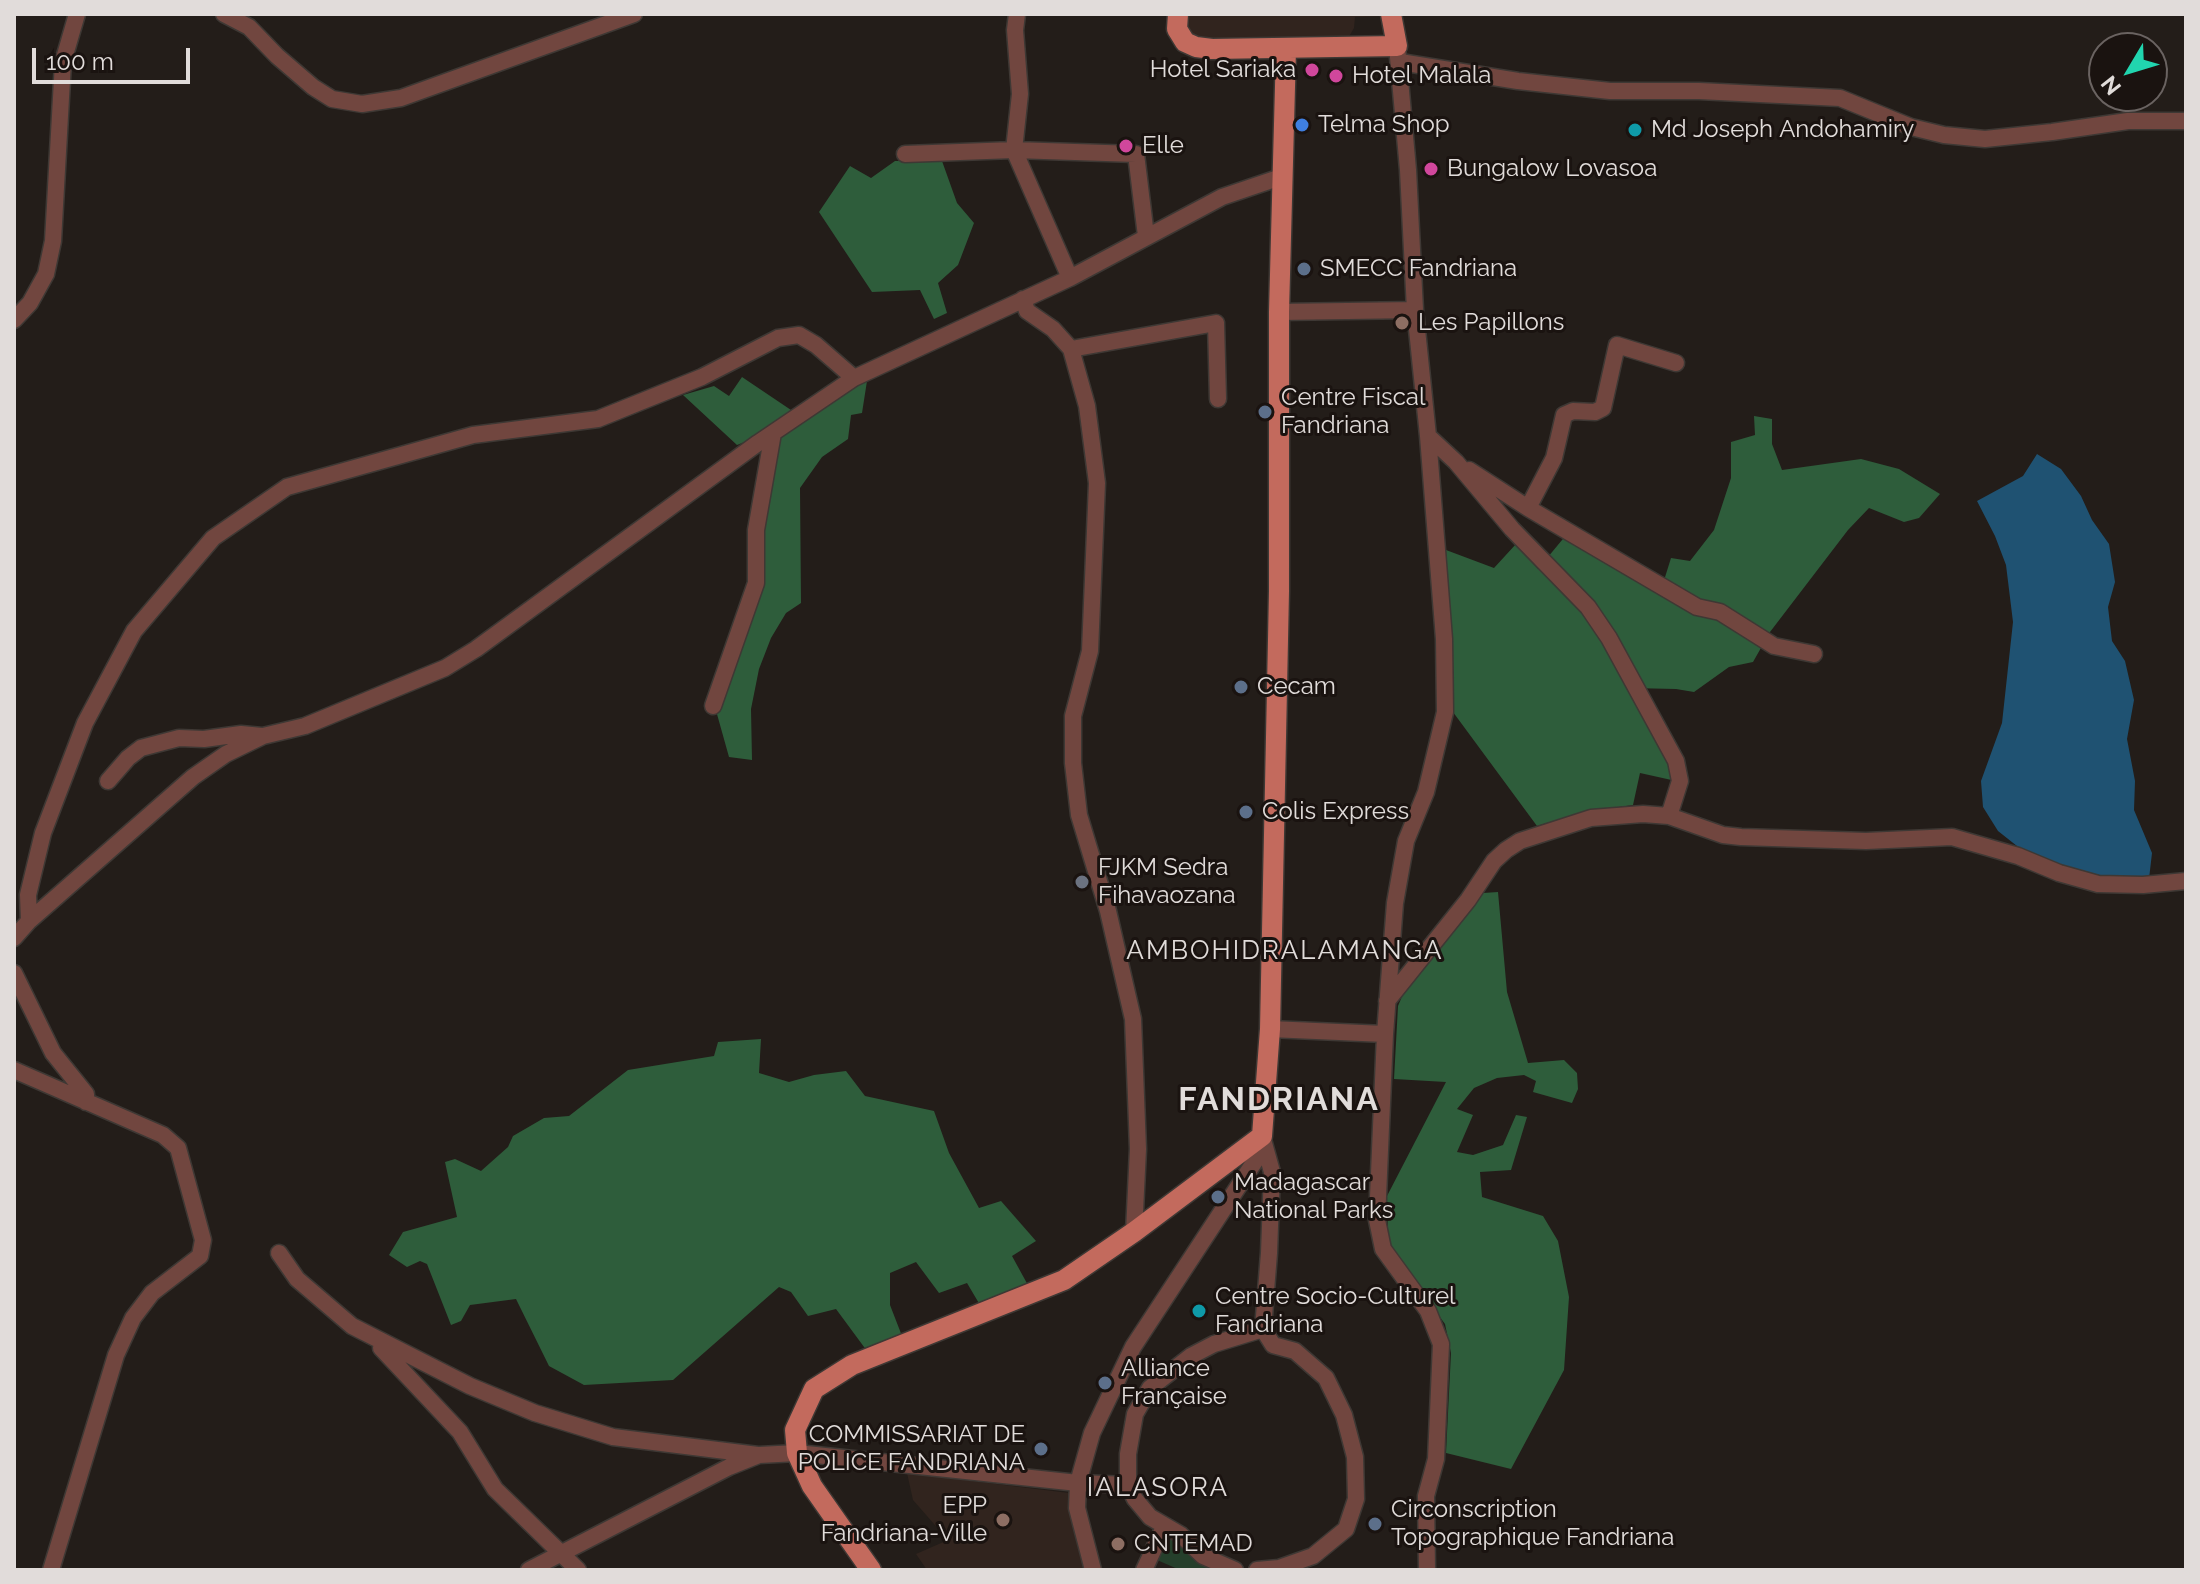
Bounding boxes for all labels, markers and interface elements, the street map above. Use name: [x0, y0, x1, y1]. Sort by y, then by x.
scale bar: [36, 32, 194, 82]
north arrow: [2088, 32, 2168, 112]
text: 100 m: [46, 47, 114, 76]
place label: Hotel Sariaka: [1150, 56, 1296, 84]
marker: Hotel Sariaka: [1303, 61, 1321, 79]
place label: Hotel Malala: [1352, 62, 1491, 90]
marker: Hotel Malala: [1327, 67, 1345, 85]
text: N: [2095, 71, 2126, 100]
place label: Telma Shop: [1318, 111, 1449, 139]
marker: Telma Shop: [1293, 116, 1311, 134]
place label: Md Joseph Andohamiry: [1651, 116, 1914, 144]
marker: Md Joseph Andohamiry: [1626, 121, 1644, 139]
place label: Elle: [1142, 132, 1184, 160]
marker: Elle: [1117, 137, 1135, 155]
place label: Bungalow Lovasoa: [1447, 155, 1657, 183]
marker: Bungalow Lovasoa: [1422, 160, 1440, 178]
place label: SMECC Fandriana: [1320, 255, 1517, 283]
marker: SMECC Fandriana: [1295, 260, 1313, 278]
place label: Les Papillons: [1418, 309, 1564, 337]
marker: Les Papillons: [1393, 314, 1411, 332]
place label: Centre Fiscal Fandriana: [1281, 384, 1425, 440]
marker: Centre Fiscal Fandriana: [1256, 403, 1274, 421]
place label: Cecam: [1257, 673, 1336, 701]
marker: Cecam: [1232, 678, 1250, 696]
place label: Colis Express: [1262, 798, 1409, 826]
marker: Colis Express: [1237, 803, 1255, 821]
place label: FJKM Sedra Fihavaozana: [1098, 854, 1236, 910]
marker: FJKM Sedra Fihavaozana: [1073, 873, 1091, 891]
district label: AMBOHIDRALAMANGA: [1126, 935, 1444, 967]
district label: FANDRIANA: [1178, 1081, 1380, 1119]
place label: Madagascar National Parks: [1234, 1169, 1393, 1225]
marker: Madagascar National Parks: [1209, 1188, 1227, 1206]
place label: Centre Socio-Culturel Fandriana: [1215, 1283, 1456, 1339]
marker: Centre Socio-Culturel Fandriana: [1190, 1302, 1208, 1320]
place label: Alliance Française: [1121, 1355, 1227, 1411]
marker: Alliance Française: [1096, 1374, 1114, 1392]
place label: COMMISSARIAT DE POLICE FANDRIANA: [798, 1421, 1025, 1477]
marker: COMMISSARIAT DE POLICE FANDRIANA: [1032, 1440, 1050, 1458]
district label: IALASORA: [1087, 1472, 1229, 1504]
place label: EPP Fandriana-Ville: [821, 1492, 987, 1548]
place label: Circonscription Topographique Fandriana: [1391, 1496, 1674, 1552]
marker: EPP Fandriana-Ville: [994, 1511, 1012, 1529]
marker: Circonscription Topographique Fandriana: [1366, 1515, 1384, 1533]
place label: CNTEMAD: [1134, 1530, 1253, 1558]
marker: CNTEMAD: [1109, 1535, 1127, 1553]

